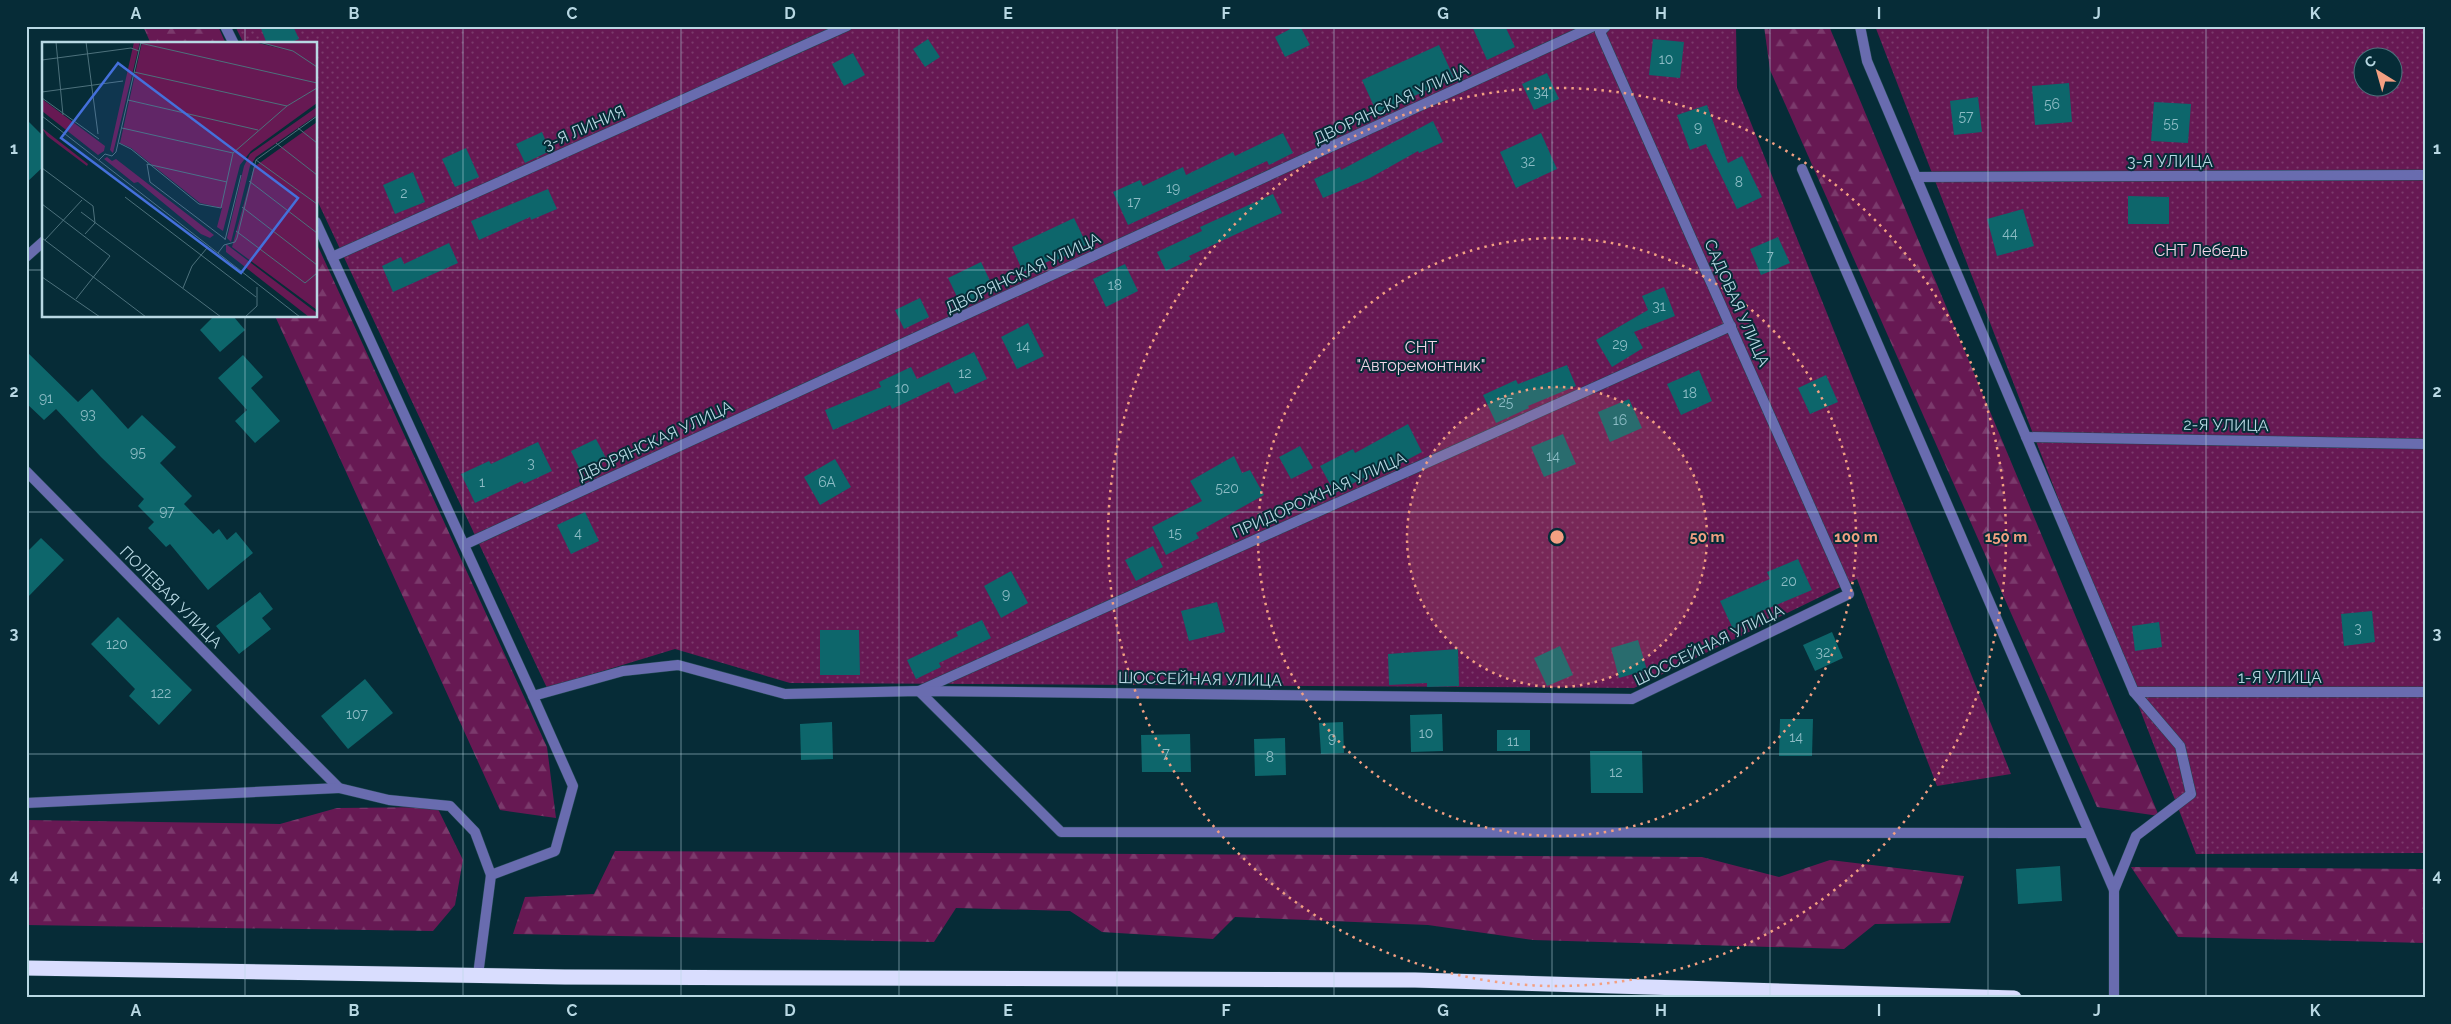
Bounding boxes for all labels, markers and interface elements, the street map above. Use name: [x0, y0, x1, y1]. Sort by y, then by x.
text: A: [131, 4, 142, 23]
text: B: [349, 4, 360, 23]
text: C: [567, 4, 578, 23]
text: D: [784, 4, 796, 23]
text: E: [1003, 4, 1013, 23]
text: F: [1221, 4, 1231, 23]
text: G: [1437, 4, 1449, 23]
text: H: [1655, 4, 1667, 23]
text: I: [1877, 4, 1881, 23]
text: J: [2093, 4, 2101, 23]
text: K: [2310, 4, 2321, 23]
inset map: [42, 42, 318, 318]
north arrow: [2354, 48, 2404, 98]
house number: 10: [1659, 51, 1673, 67]
text: С: [2362, 52, 2379, 71]
street label: ДВОРЯНСКАЯ УЛИЦА: [1310, 60, 1472, 148]
house number: 34: [1533, 84, 1549, 100]
house number: 56: [2044, 96, 2060, 112]
street label: 3-Я ЛИНИЯ: [540, 102, 628, 154]
house number: 57: [1958, 108, 1974, 124]
house number: 55: [2163, 115, 2179, 131]
house number: 9: [1694, 119, 1702, 135]
text: 1: [10, 139, 18, 158]
text: 1: [2433, 139, 2441, 158]
street label: 3-Я УЛИЦА: [2127, 152, 2213, 171]
house number: 32: [1521, 153, 1535, 169]
house number: 8: [1735, 174, 1743, 190]
house number: 19: [1166, 180, 1180, 196]
house number: 2: [400, 185, 408, 201]
house number: 17: [1127, 194, 1141, 210]
house number: 44: [2002, 225, 2018, 241]
street label: ДВОРЯНСКАЯ УЛИЦА: [942, 229, 1104, 317]
street label: САДОВАЯ УЛИЦА: [1700, 236, 1774, 370]
park label: СНТ Лебедь: [2154, 241, 2248, 260]
house number: 7: [1766, 248, 1774, 264]
house number: 18: [1108, 277, 1122, 293]
house number: 31: [1652, 298, 1666, 314]
house number: 29: [1612, 336, 1628, 352]
house number: 14: [1016, 338, 1030, 354]
park label: СНТ "Авторемонтник": [1357, 338, 1485, 375]
house number: 12: [958, 365, 972, 381]
house number: 10: [895, 380, 909, 396]
text: 2: [9, 382, 19, 401]
text: 2: [2432, 382, 2442, 401]
house number: 18: [1683, 385, 1697, 401]
house number: 91: [39, 390, 53, 406]
house number: 25: [1499, 394, 1514, 410]
street label: ДВОРЯНСКАЯ УЛИЦА: [574, 397, 736, 485]
house number: 93: [80, 406, 96, 422]
house number: 16: [1613, 412, 1627, 428]
street label: 2-Я УЛИЦА: [2183, 415, 2269, 435]
house number: 95: [130, 444, 146, 460]
street label: ПРИДОРОЖНАЯ УЛИЦА: [1229, 448, 1409, 542]
house number: 14: [1546, 448, 1560, 464]
house number: 3: [527, 455, 535, 471]
house number: 1: [479, 474, 485, 490]
house number: 6А: [818, 474, 836, 490]
house number: 520: [1215, 480, 1239, 496]
house number: 97: [159, 503, 175, 519]
house number: 4: [574, 525, 582, 541]
house number: 15: [1168, 525, 1182, 541]
centre of rings: [1548, 528, 1566, 546]
text: 50 m: [1689, 528, 1725, 546]
text: 100 m: [1834, 528, 1878, 546]
text: 150 m: [1985, 528, 2027, 546]
street label: ПОЛЕВАЯ УЛИЦА: [116, 542, 226, 652]
house number: 20: [1781, 573, 1797, 589]
house number: 9: [1002, 586, 1010, 602]
street label: ШОССЕЙНАЯ УЛИЦА: [1631, 600, 1787, 689]
house number: 3: [2354, 620, 2362, 636]
text: 3: [10, 624, 19, 643]
text: 3: [2433, 624, 2442, 643]
house number: 120: [106, 636, 128, 652]
house number: 32: [1816, 644, 1830, 660]
street label: ШОССЕЙНАЯ УЛИЦА: [1118, 668, 1282, 690]
street label: 1-Я УЛИЦА: [2238, 668, 2322, 687]
house number: 122: [151, 685, 171, 701]
house number: 107: [346, 706, 368, 722]
house number: 10: [1419, 725, 1433, 741]
house number: 14: [1789, 729, 1803, 745]
house number: 9: [1328, 730, 1336, 746]
house number: 11: [1507, 733, 1519, 749]
house number: 7: [1162, 745, 1170, 761]
house number: 8: [1266, 749, 1274, 765]
house number: 12: [1609, 764, 1623, 780]
text: 4: [9, 866, 19, 885]
text: 4: [2432, 866, 2442, 885]
text: A: [131, 1001, 142, 1020]
text: B: [349, 1001, 360, 1020]
text: C: [567, 1001, 578, 1020]
text: D: [784, 1001, 796, 1020]
text: E: [1003, 1001, 1013, 1020]
text: F: [1221, 1001, 1231, 1020]
text: G: [1437, 1001, 1449, 1020]
text: H: [1655, 1001, 1667, 1020]
text: I: [1877, 1001, 1881, 1020]
text: J: [2093, 1001, 2101, 1020]
text: K: [2310, 1001, 2321, 1020]

